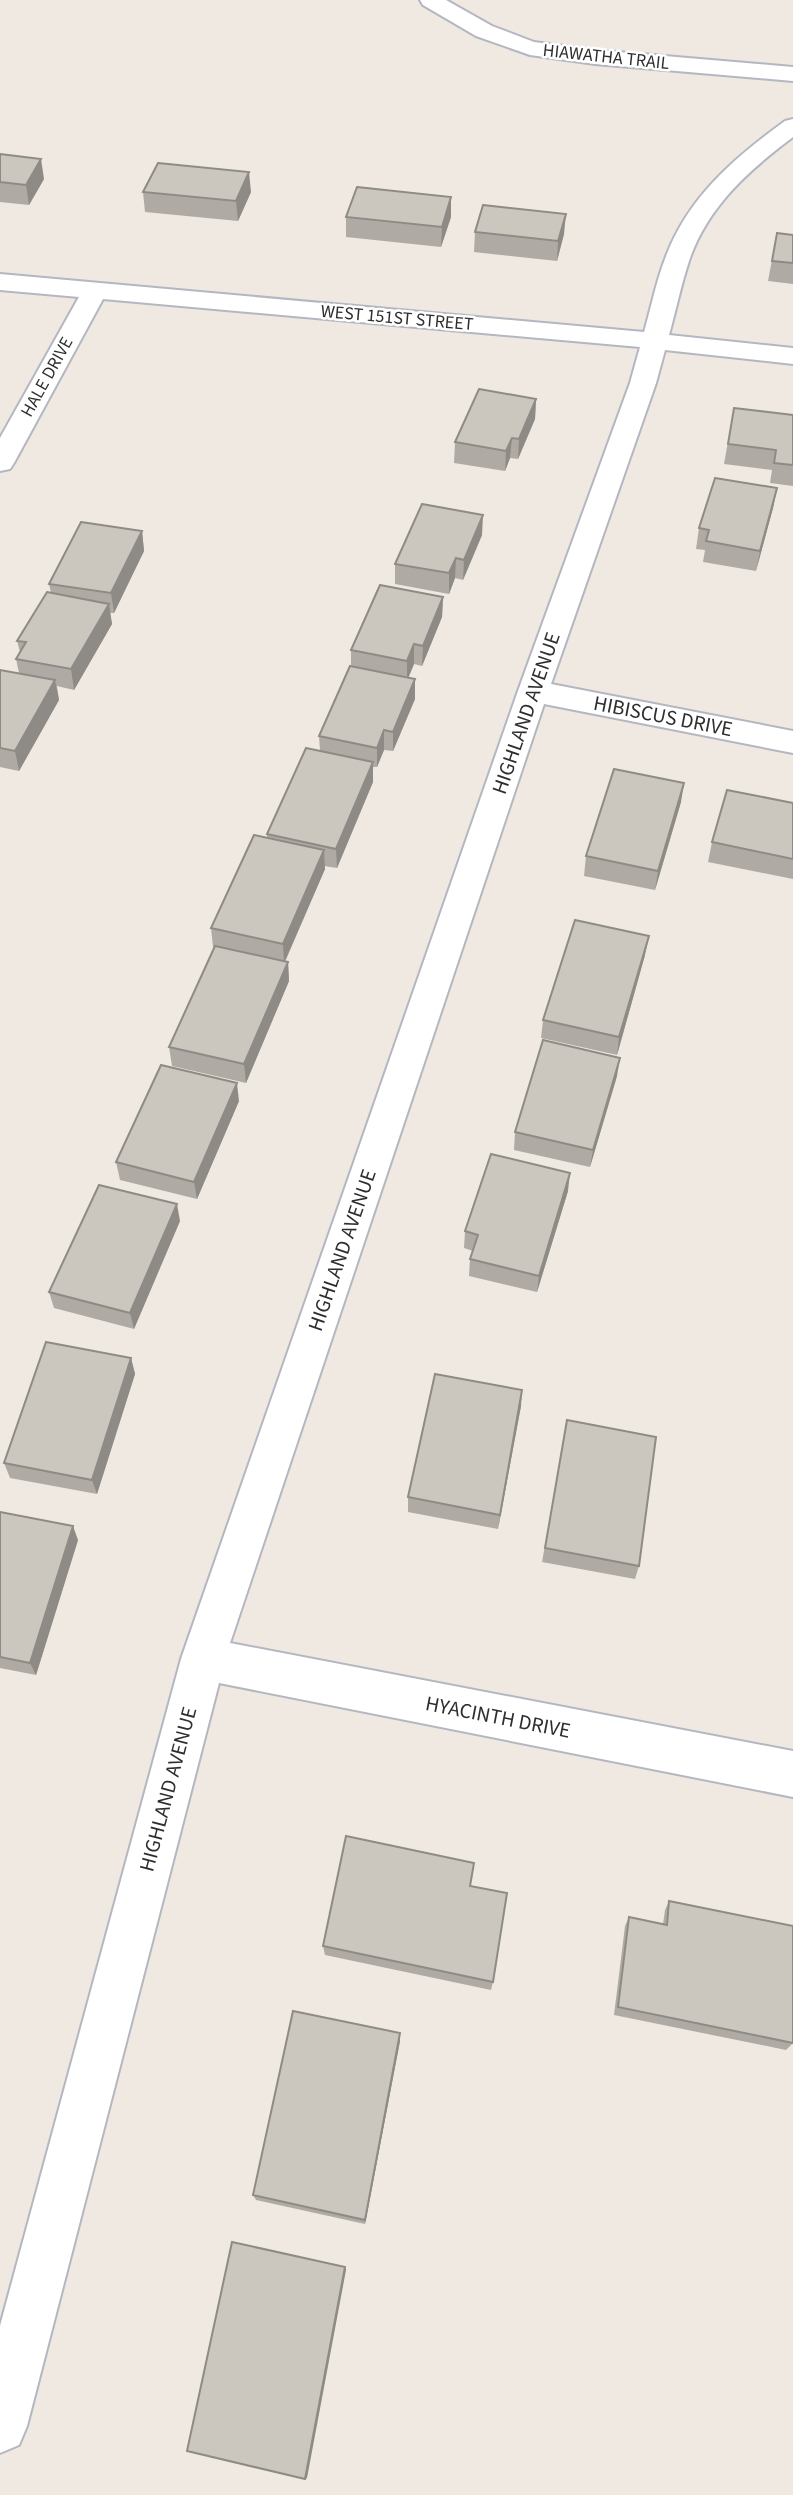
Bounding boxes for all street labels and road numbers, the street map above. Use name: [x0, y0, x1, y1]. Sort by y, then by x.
street label: HIAWATHA TRAIL: [542, 38, 671, 76]
street label: WEST 151ST STREET: [320, 299, 475, 337]
street label: HALE DRIVE: [15, 332, 79, 422]
street label: HIGHLAND AVENUE: [484, 628, 568, 798]
street label: HIBISCUS DRIVE: [591, 688, 735, 744]
street label: HIGHLAND AVENUE: [300, 1165, 384, 1335]
street label: HYACINTH DRIVE: [423, 1688, 573, 1746]
street label: HIGHLAND AVENUE: [132, 1703, 204, 1875]

